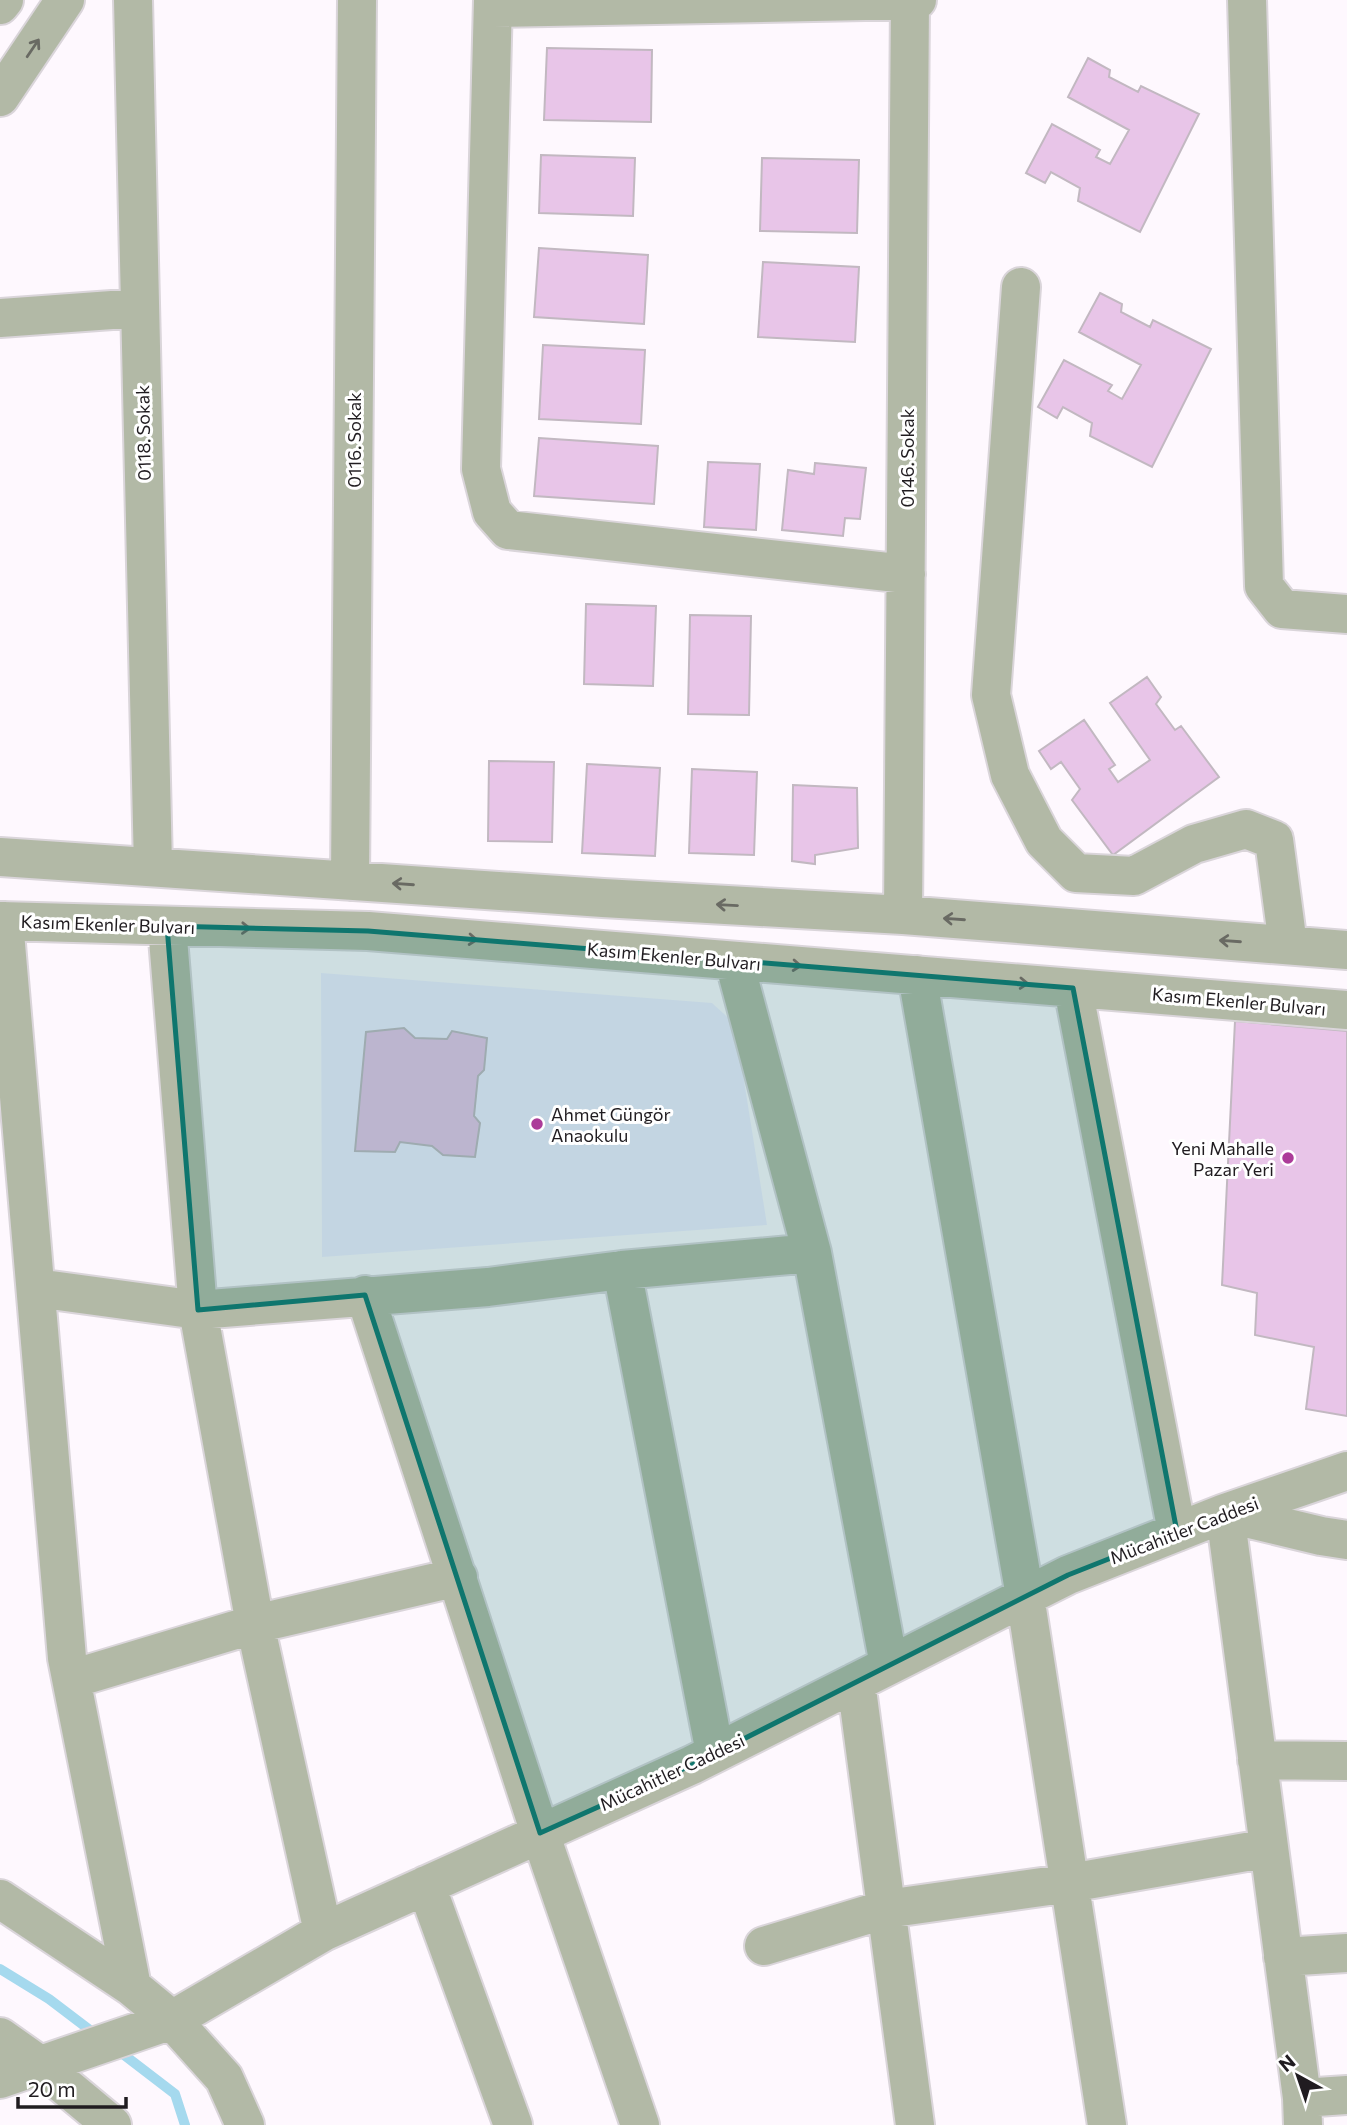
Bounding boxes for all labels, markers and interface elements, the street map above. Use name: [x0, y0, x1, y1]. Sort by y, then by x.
one-way arrow: [26, 39, 40, 59]
street label: 0118. Sokak: [131, 385, 155, 481]
street label: 0116. Sokak: [343, 392, 365, 488]
street label: 0146. Sokak: [896, 408, 918, 507]
one-way arrow: [392, 877, 414, 890]
one-way arrow: [717, 898, 739, 911]
street label: Kasım Ekenler Bulvarı: [20, 910, 196, 938]
one-way arrow: [944, 912, 966, 925]
one-way arrow: [228, 921, 251, 934]
one-way arrow: [455, 933, 478, 946]
one-way arrow: [1219, 934, 1242, 947]
street label: Kasım Ekenler Bulvarı: [586, 937, 762, 975]
one-way arrow: [779, 959, 802, 972]
one-way arrow: [1006, 977, 1029, 990]
street label: Kasım Ekenler Bulvarı: [1151, 982, 1327, 1020]
place label: Ahmet Güngör Anaokulu: [551, 1103, 671, 1146]
marker: Ahmet Güngör Anaokulu: [529, 1116, 545, 1132]
place label: Yeni Mahalle Pazar Yeri: [1171, 1137, 1274, 1180]
marker: Yeni Mahalle Pazar Yeri: [1280, 1150, 1296, 1166]
street label: Mücahitler Caddesi: [1107, 1492, 1261, 1568]
street label: Mücahitler Caddesi: [596, 1729, 748, 1815]
north arrow: [1263, 2041, 1333, 2111]
text: N: [1274, 2049, 1300, 2076]
scale bar: [18, 2066, 126, 2110]
text: 20 m: [28, 2076, 76, 2101]

